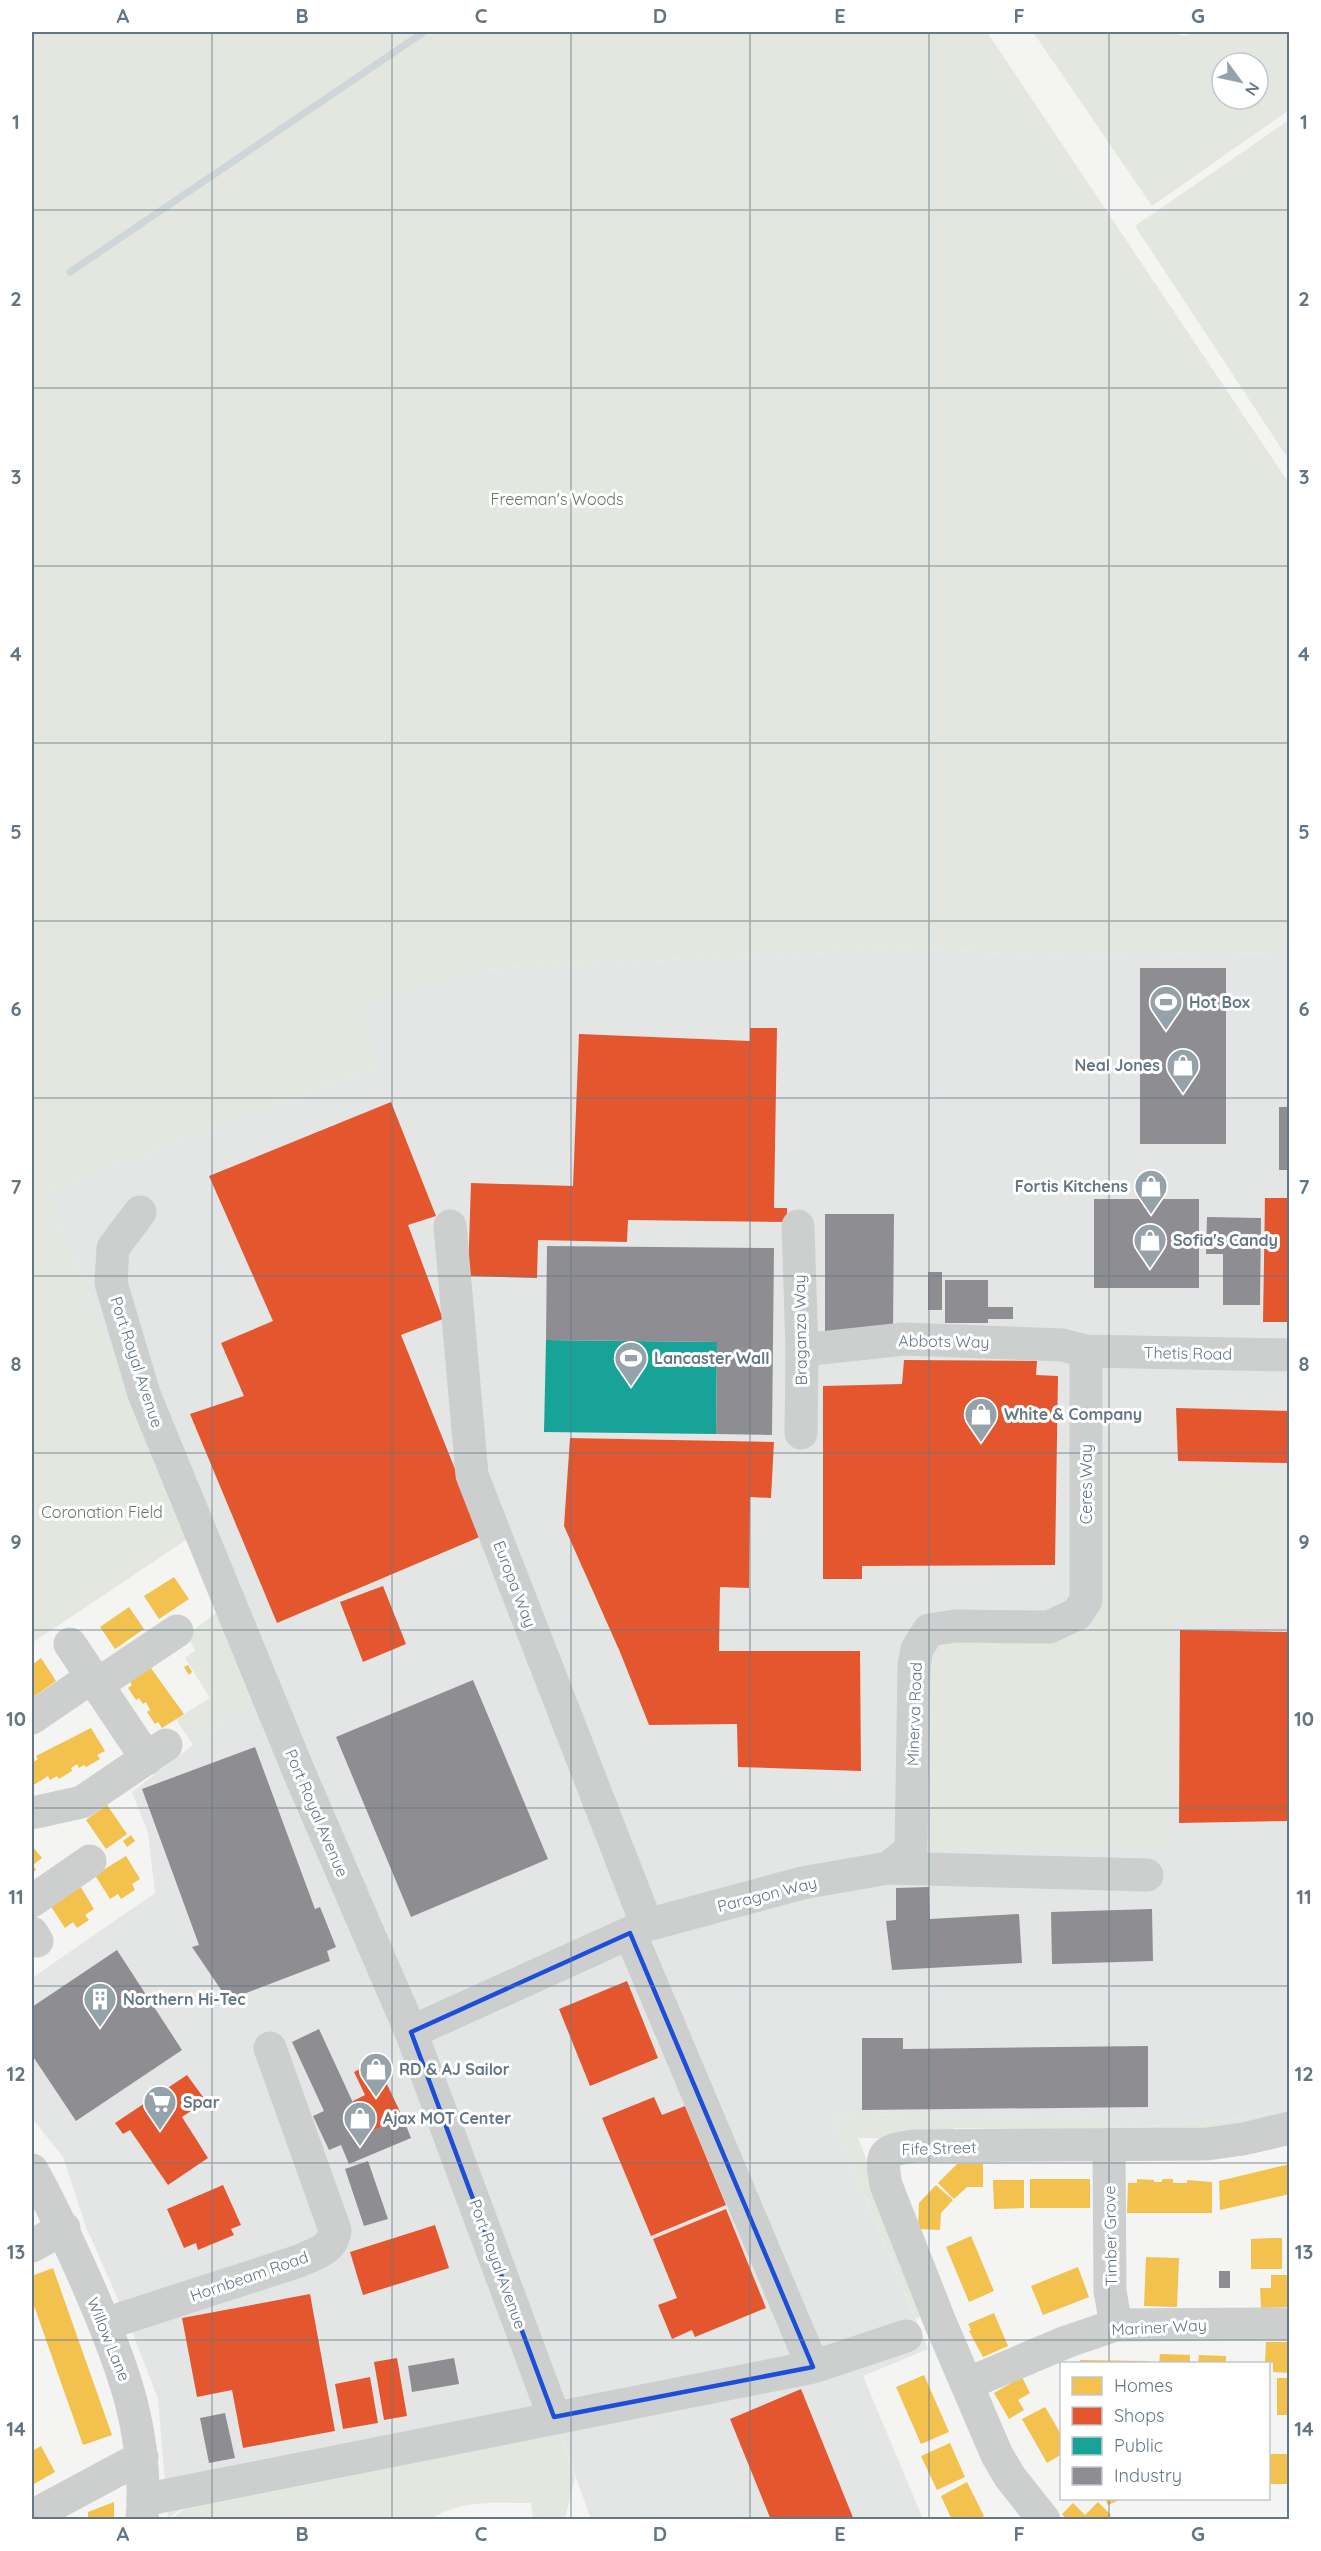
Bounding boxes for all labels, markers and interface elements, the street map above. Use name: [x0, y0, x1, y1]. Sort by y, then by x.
text: A: [117, 3, 130, 28]
text: B: [295, 3, 309, 28]
text: C: [475, 3, 488, 28]
text: D: [653, 3, 667, 28]
text: E: [834, 3, 846, 28]
text: F: [1013, 3, 1025, 28]
text: G: [1191, 3, 1205, 28]
north arrow: [1210, 51, 1270, 111]
text: N: [1241, 79, 1264, 100]
text: 1: [12, 109, 20, 134]
text: 1: [1300, 109, 1308, 134]
text: 2: [10, 286, 22, 311]
text: 2: [1298, 286, 1310, 311]
text: 3: [11, 464, 21, 489]
text: 3: [1299, 464, 1309, 489]
park label: Freeman's Woods: [490, 489, 624, 509]
text: 4: [10, 641, 22, 666]
text: 4: [1298, 641, 1310, 666]
text: 5: [10, 819, 22, 844]
text: 5: [1298, 819, 1310, 844]
sports icon: Hot Box: [1148, 984, 1184, 1031]
place label: Hot Box: [1189, 992, 1250, 1012]
text: 6: [10, 996, 22, 1021]
text: 6: [1298, 996, 1310, 1021]
shop icon: Neal Jones: [1165, 1047, 1201, 1094]
place label: Neal Jones: [1074, 1055, 1160, 1075]
shop icon: Fortis Kitchens: [1133, 1168, 1169, 1215]
text: 7: [11, 1174, 22, 1199]
text: 7: [1299, 1174, 1310, 1199]
place label: Fortis Kitchens: [1015, 1176, 1128, 1196]
shop icon: Sofia's Candy: [1132, 1222, 1168, 1269]
place label: Sofia's Candy: [1173, 1230, 1278, 1250]
street label: Braganza Way: [789, 1274, 811, 1386]
street label: Port Royal Avenue: [106, 1294, 168, 1430]
street label: Abbots Way: [898, 1330, 990, 1352]
sports icon: Lancaster Wall: [613, 1340, 649, 1387]
street label: Thetis Road: [1144, 1342, 1232, 1364]
place label: Lancaster Wall: [654, 1348, 770, 1368]
text: 8: [11, 1351, 22, 1376]
text: 8: [1299, 1351, 1310, 1376]
shop icon: White & Company: [963, 1396, 999, 1443]
place label: White & Company: [1004, 1404, 1142, 1424]
street label: Ceres Way: [1076, 1444, 1096, 1524]
park label: Coronation Field: [41, 1502, 163, 1522]
text: 9: [10, 1529, 22, 1554]
text: 9: [1298, 1529, 1310, 1554]
street label: Europa Way: [489, 1538, 541, 1630]
street label: Minerva Road: [902, 1662, 926, 1766]
text: 10: [6, 1706, 26, 1731]
text: 10: [1294, 1706, 1314, 1731]
street label: Port Royal Avenue: [281, 1746, 353, 1880]
street label: Paragon Way: [715, 1872, 819, 1916]
text: 11: [8, 1884, 24, 1909]
text: 11: [1296, 1884, 1312, 1909]
building icon: Northern Hi-Tec: [82, 1981, 118, 2028]
place label: Northern Hi-Tec: [123, 1989, 245, 2009]
shop icon: RD & AJ Sailor: [358, 2051, 394, 2098]
place label: RD & AJ Sailor: [399, 2059, 510, 2079]
text: 12: [6, 2061, 26, 2086]
text: 12: [1294, 2061, 1314, 2086]
supermarket icon: Spar: [142, 2084, 178, 2131]
place label: Spar: [183, 2092, 220, 2112]
shop icon: Ajax MOT Center: [342, 2100, 378, 2147]
place label: Ajax MOT Center: [383, 2108, 511, 2128]
street label: Fife Street: [901, 2137, 977, 2159]
street label: Timber Grove: [1099, 2185, 1121, 2287]
street label: Port Royal Avenue: [465, 2196, 531, 2332]
text: 13: [7, 2239, 25, 2264]
text: 13: [1295, 2239, 1313, 2264]
street label: Hornbeam Road: [187, 2246, 311, 2306]
street label: Willow Lane: [83, 2294, 135, 2384]
street label: Mariner Way: [1111, 2315, 1207, 2339]
legend: [1060, 2362, 1270, 2500]
text: Homes: [1114, 2374, 1173, 2397]
text: Shops: [1114, 2404, 1165, 2427]
text: 14: [6, 2416, 26, 2441]
text: 14: [1294, 2416, 1314, 2441]
text: Public: [1114, 2434, 1163, 2457]
text: Industry: [1114, 2464, 1182, 2487]
text: A: [117, 2521, 130, 2546]
text: B: [295, 2521, 309, 2546]
text: C: [475, 2521, 488, 2546]
text: D: [653, 2521, 667, 2546]
text: E: [834, 2521, 846, 2546]
text: F: [1013, 2521, 1025, 2546]
text: G: [1191, 2521, 1205, 2546]

